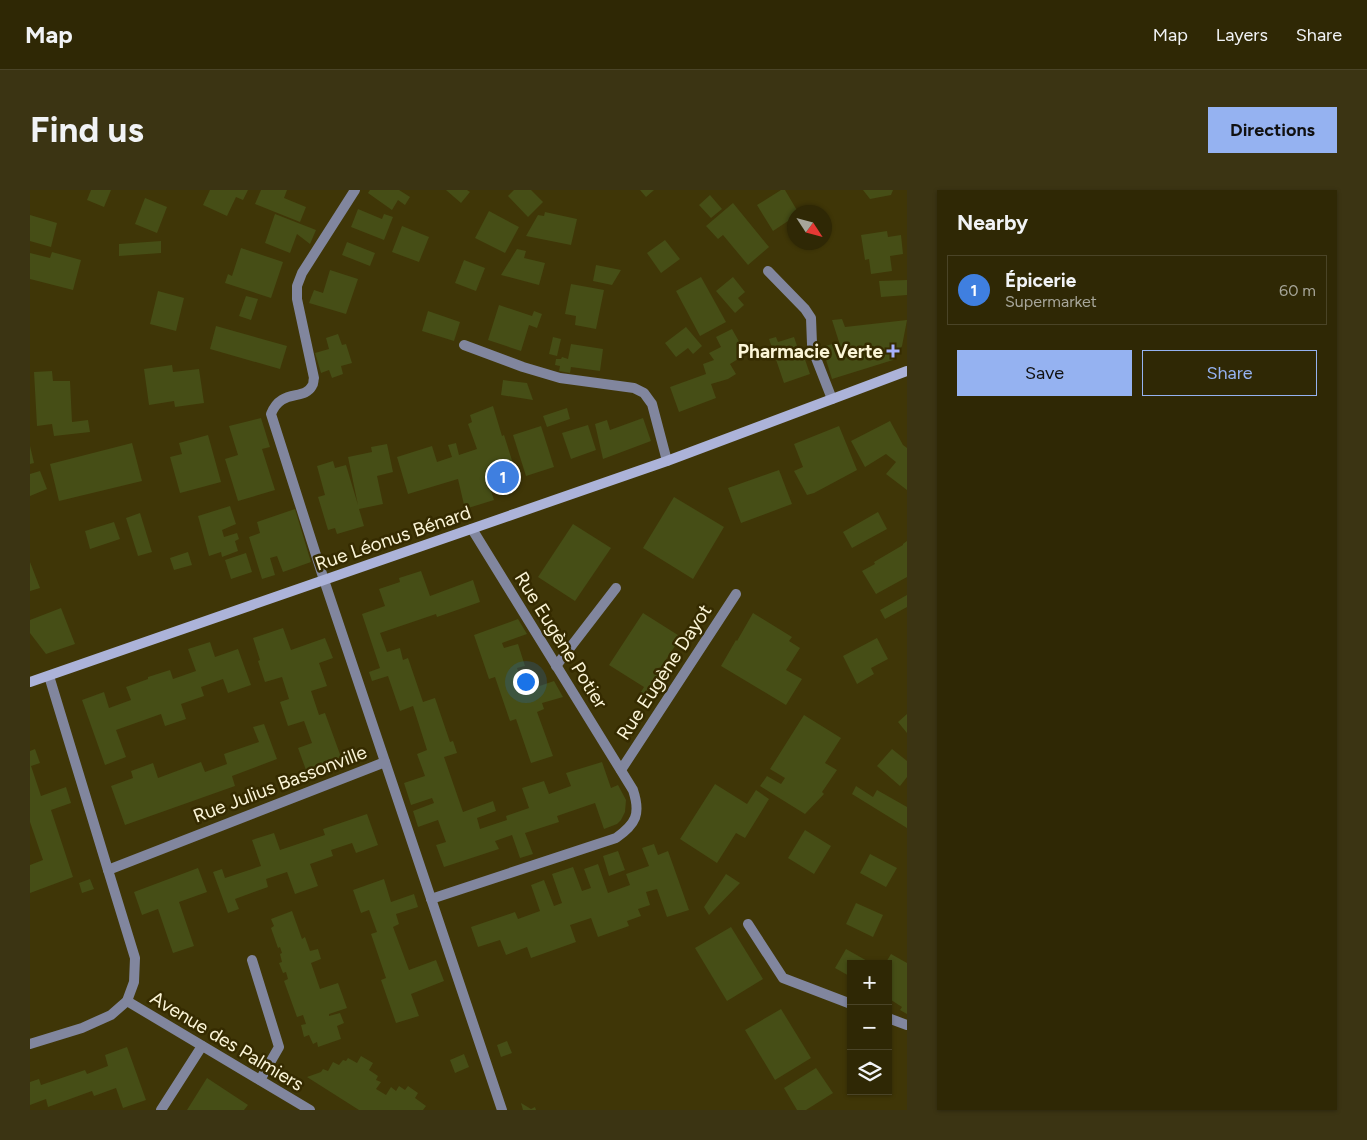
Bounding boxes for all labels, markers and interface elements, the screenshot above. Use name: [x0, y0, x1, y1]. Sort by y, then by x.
text: Map: [25, 20, 73, 49]
text: Map: [1153, 24, 1188, 46]
text: Layers: [1216, 24, 1268, 46]
text: Share: [1296, 24, 1342, 46]
button: Directions: [1208, 107, 1337, 153]
text: Find us: [30, 109, 144, 151]
north arrow: [787, 205, 832, 250]
text: Nearby: [957, 210, 1028, 235]
text: Épicerie: [1005, 269, 1076, 292]
text: 1: [971, 281, 977, 300]
text: 60 m: [1279, 281, 1316, 300]
text: Supermarket: [1005, 292, 1097, 311]
place label: Pharmacie Verte: [738, 340, 883, 363]
marker: Pharmacie Verte: [887, 345, 899, 357]
button: Save: [957, 350, 1132, 396]
button: Share: [1142, 350, 1317, 396]
pin: 1: [487, 458, 519, 496]
street label: Rue Léonus Bénard: [312, 501, 474, 575]
street label: Rue Eugène Potier: [510, 567, 613, 713]
street label: Rue Eugène Dayot: [612, 600, 716, 744]
your location: [513, 669, 539, 695]
street label: Rue Julius Bassonville: [190, 740, 370, 828]
map controls: [847, 960, 892, 1095]
button: +: [847, 960, 892, 1005]
street label: Avenue des Palmiers: [146, 986, 308, 1096]
button: −: [847, 1005, 892, 1050]
button: layers: [847, 1050, 892, 1095]

